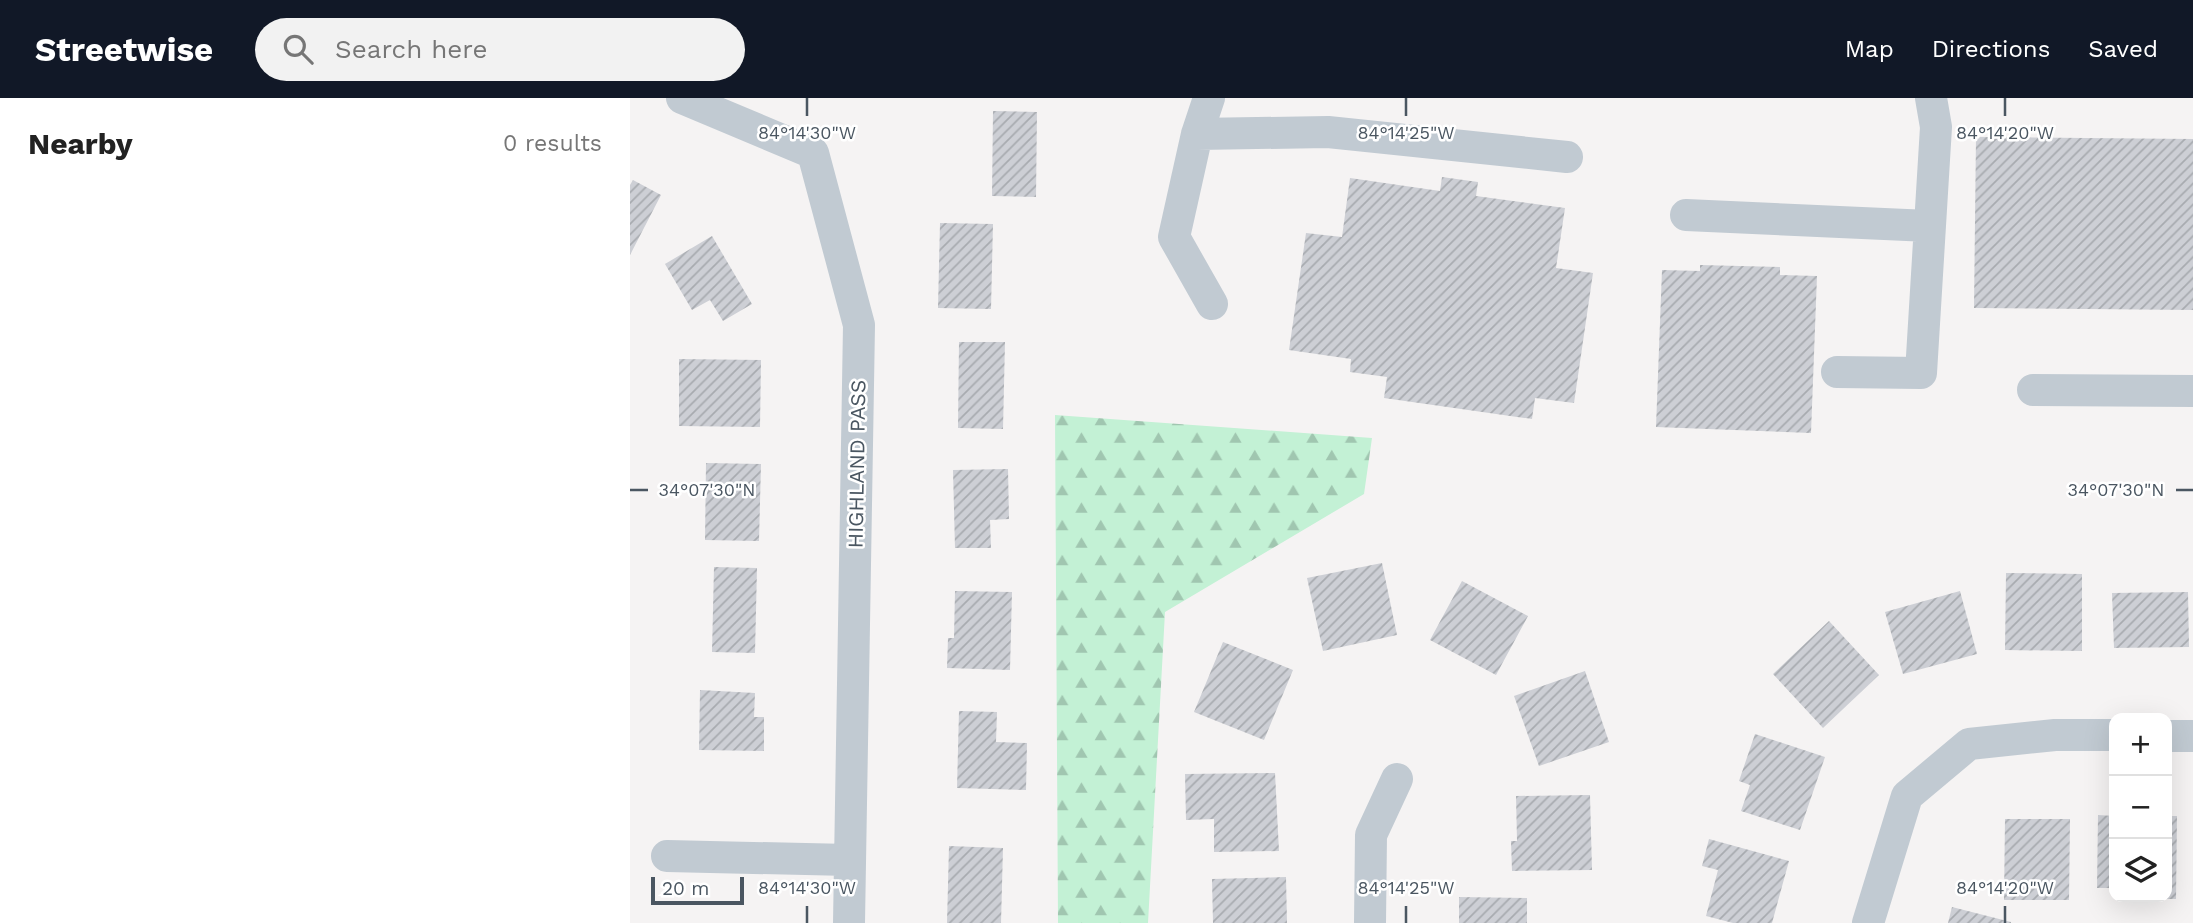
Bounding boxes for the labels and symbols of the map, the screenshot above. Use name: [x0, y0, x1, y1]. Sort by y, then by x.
text: 84°14'30"W: [758, 122, 856, 143]
text: 84°14'25"W: [1357, 122, 1455, 143]
text: 84°14'20"W: [1956, 122, 2054, 143]
street label: HIGHLAND PASS: [843, 379, 870, 549]
text: 34°07'30"N: [658, 479, 756, 500]
text: 34°07'30"N: [2067, 479, 2165, 500]
scale bar: [651, 874, 744, 906]
text: 84°14'30"W: [758, 877, 856, 898]
text: 84°14'25"W: [1357, 877, 1455, 898]
text: 84°14'20"W: [1956, 877, 2054, 898]

